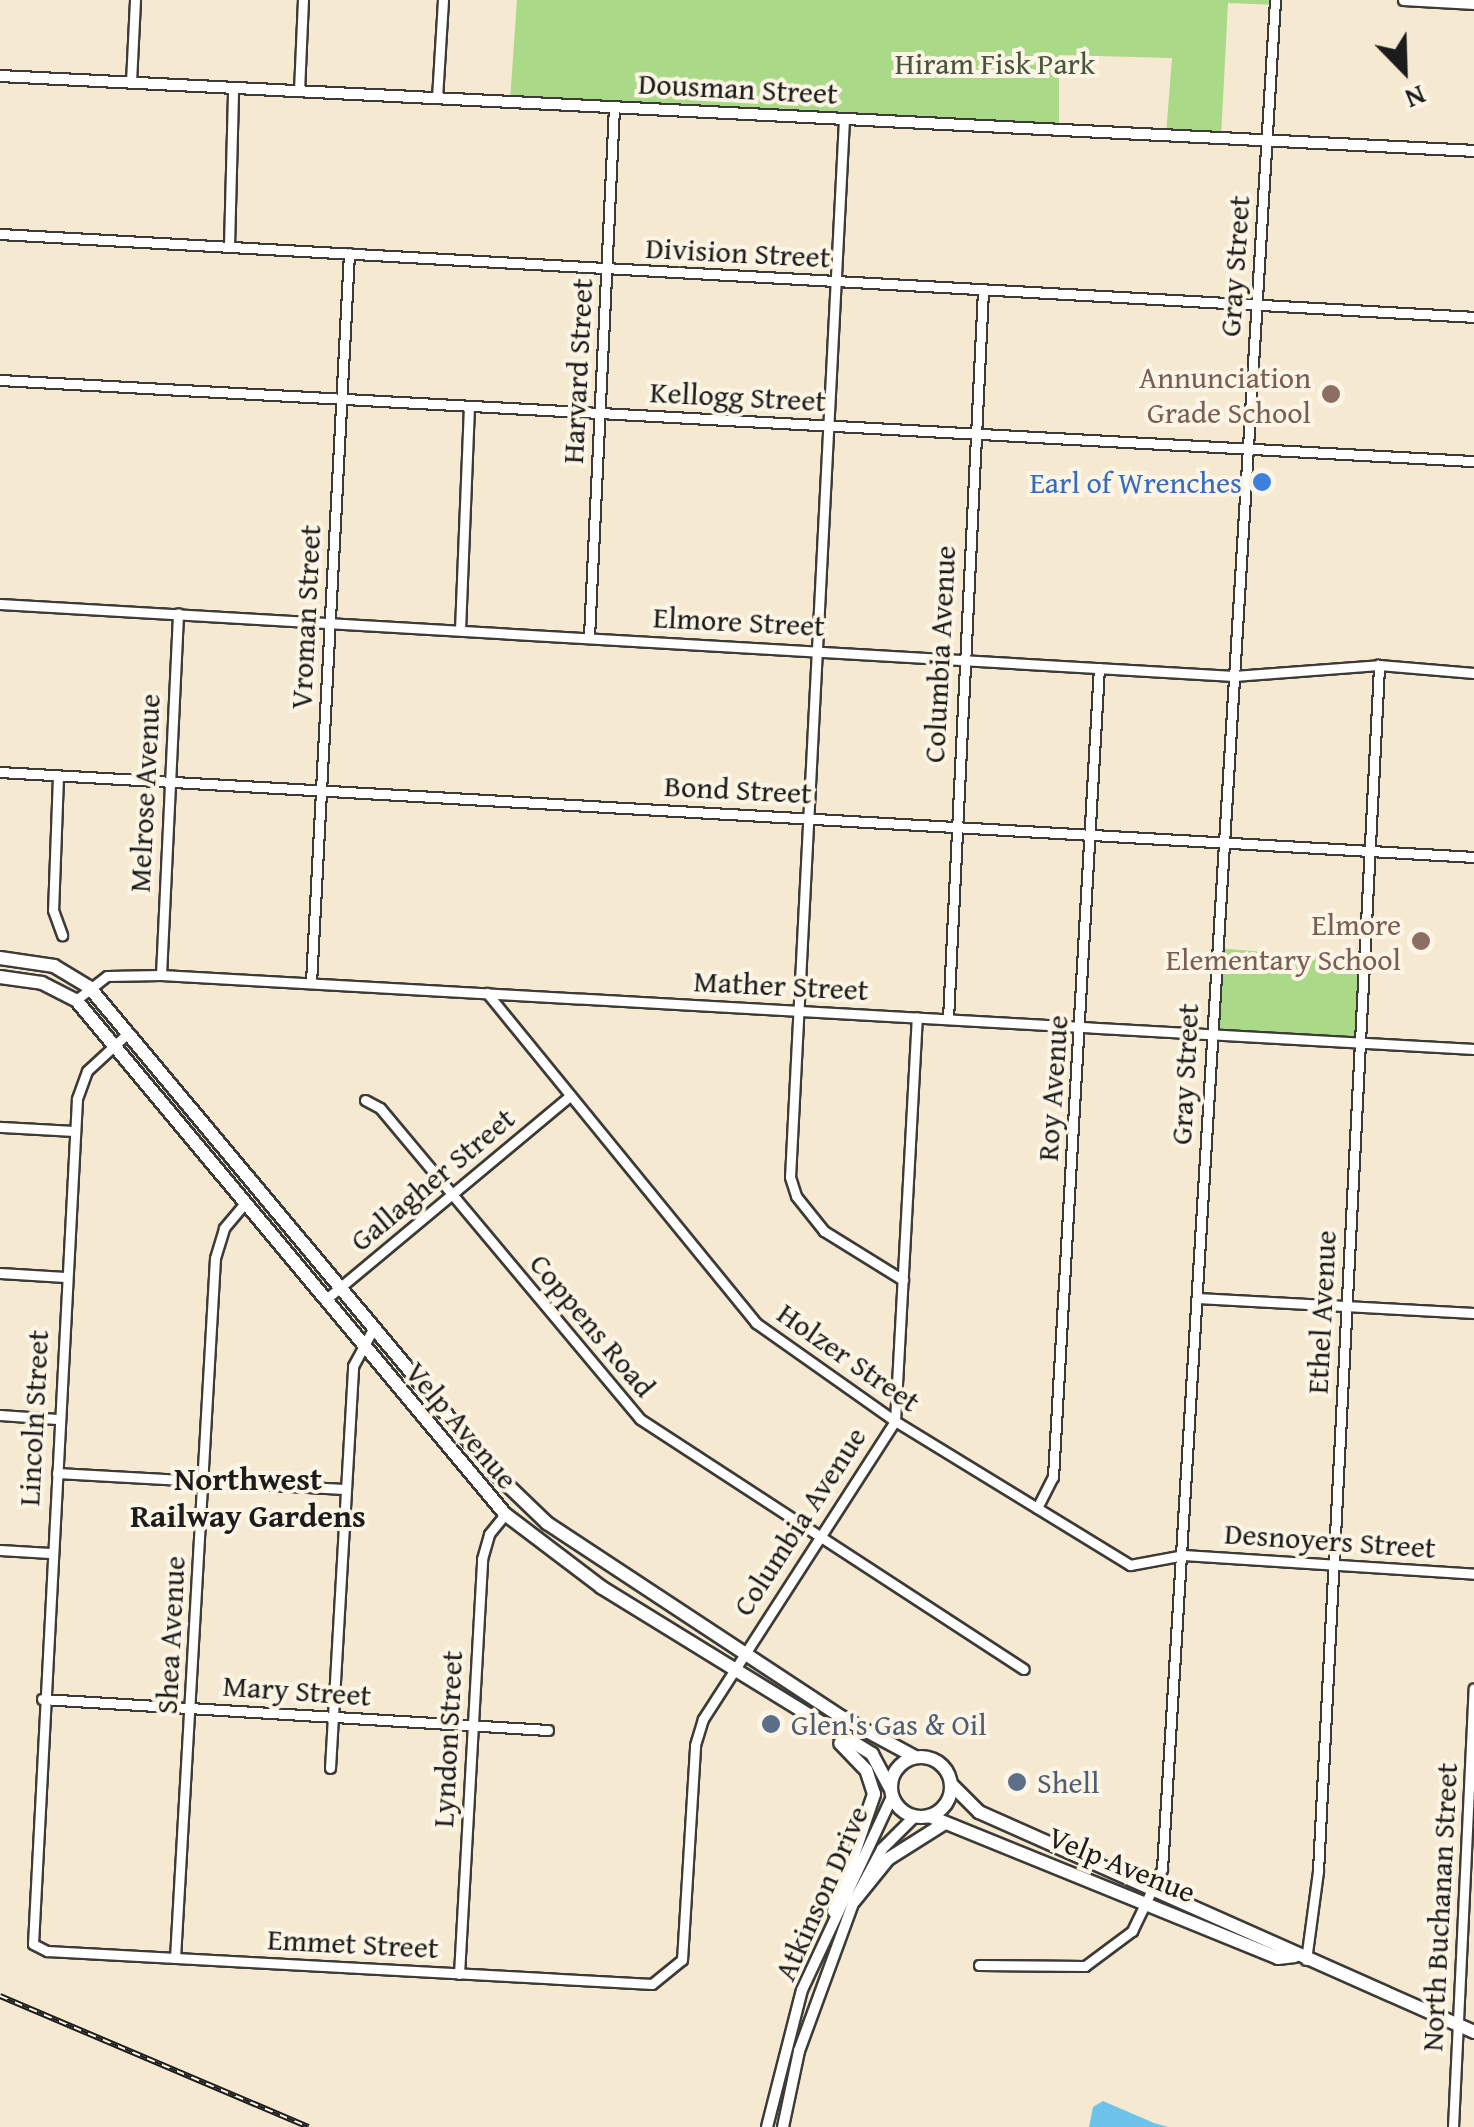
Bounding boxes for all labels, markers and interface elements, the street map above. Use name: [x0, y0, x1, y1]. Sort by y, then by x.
north arrow: [1354, 20, 1454, 120]
park label: Hiram Fisk Park: [895, 45, 1095, 81]
street label: Dousman Street: [637, 65, 839, 111]
text: N: [1399, 76, 1433, 121]
street label: Gray Street: [1211, 194, 1257, 338]
street label: Division Street: [645, 229, 831, 275]
street label: Harvard Street: [554, 277, 600, 465]
place label: Annunciation Grade School: [1139, 359, 1311, 430]
street label: Kellogg Street: [649, 373, 827, 419]
marker: Annunciation Grade School: [1320, 383, 1342, 405]
place label: Earl of Wrenches: [1030, 464, 1242, 500]
marker: Earl of Wrenches: [1251, 471, 1273, 493]
street label: Vroman Street: [282, 524, 328, 710]
street label: Columbia Avenue: [915, 544, 963, 764]
street label: Elmore Street: [652, 599, 826, 643]
street label: Melrose Avenue: [121, 693, 167, 893]
street label: Bond Street: [663, 767, 813, 811]
place label: Elmore Elementary School: [1166, 906, 1401, 976]
marker: Elmore Elementary School: [1410, 930, 1432, 952]
street label: Mather Street: [693, 962, 869, 1008]
street label: Gray Street: [1162, 1002, 1206, 1146]
street label: Roy Avenue: [1029, 1014, 1075, 1162]
street label: Gallagher Street: [342, 1100, 522, 1258]
street label: Ethel Avenue: [1299, 1229, 1343, 1395]
street label: Coppens Road: [523, 1246, 663, 1404]
street label: Holzer Street: [771, 1295, 927, 1419]
street label: Lincoln Street: [10, 1329, 56, 1507]
street label: Velp Avenue: [398, 1354, 526, 1496]
street label: Columbia Avenue: [725, 1420, 873, 1622]
district label: Northwest Railway Gardens: [130, 1461, 366, 1536]
street label: Desnoyers Street: [1223, 1515, 1437, 1565]
street label: Shea Avenue: [148, 1555, 192, 1715]
street label: Lyndon Street: [424, 1650, 470, 1828]
street label: Mary Street: [222, 1667, 372, 1713]
place label: Glen's Gas & Oil: [791, 1706, 987, 1742]
marker: Glen's Gas & Oil: [760, 1713, 782, 1735]
street label: North Buchanan Street: [1413, 1762, 1465, 2052]
place label: Shell: [1037, 1764, 1099, 1800]
marker: Shell: [1006, 1771, 1028, 1793]
street label: Atkinson Drive: [766, 1800, 876, 1986]
street label: Velp Avenue: [1043, 1818, 1201, 1910]
street label: Emmet Street: [266, 1921, 440, 1965]

